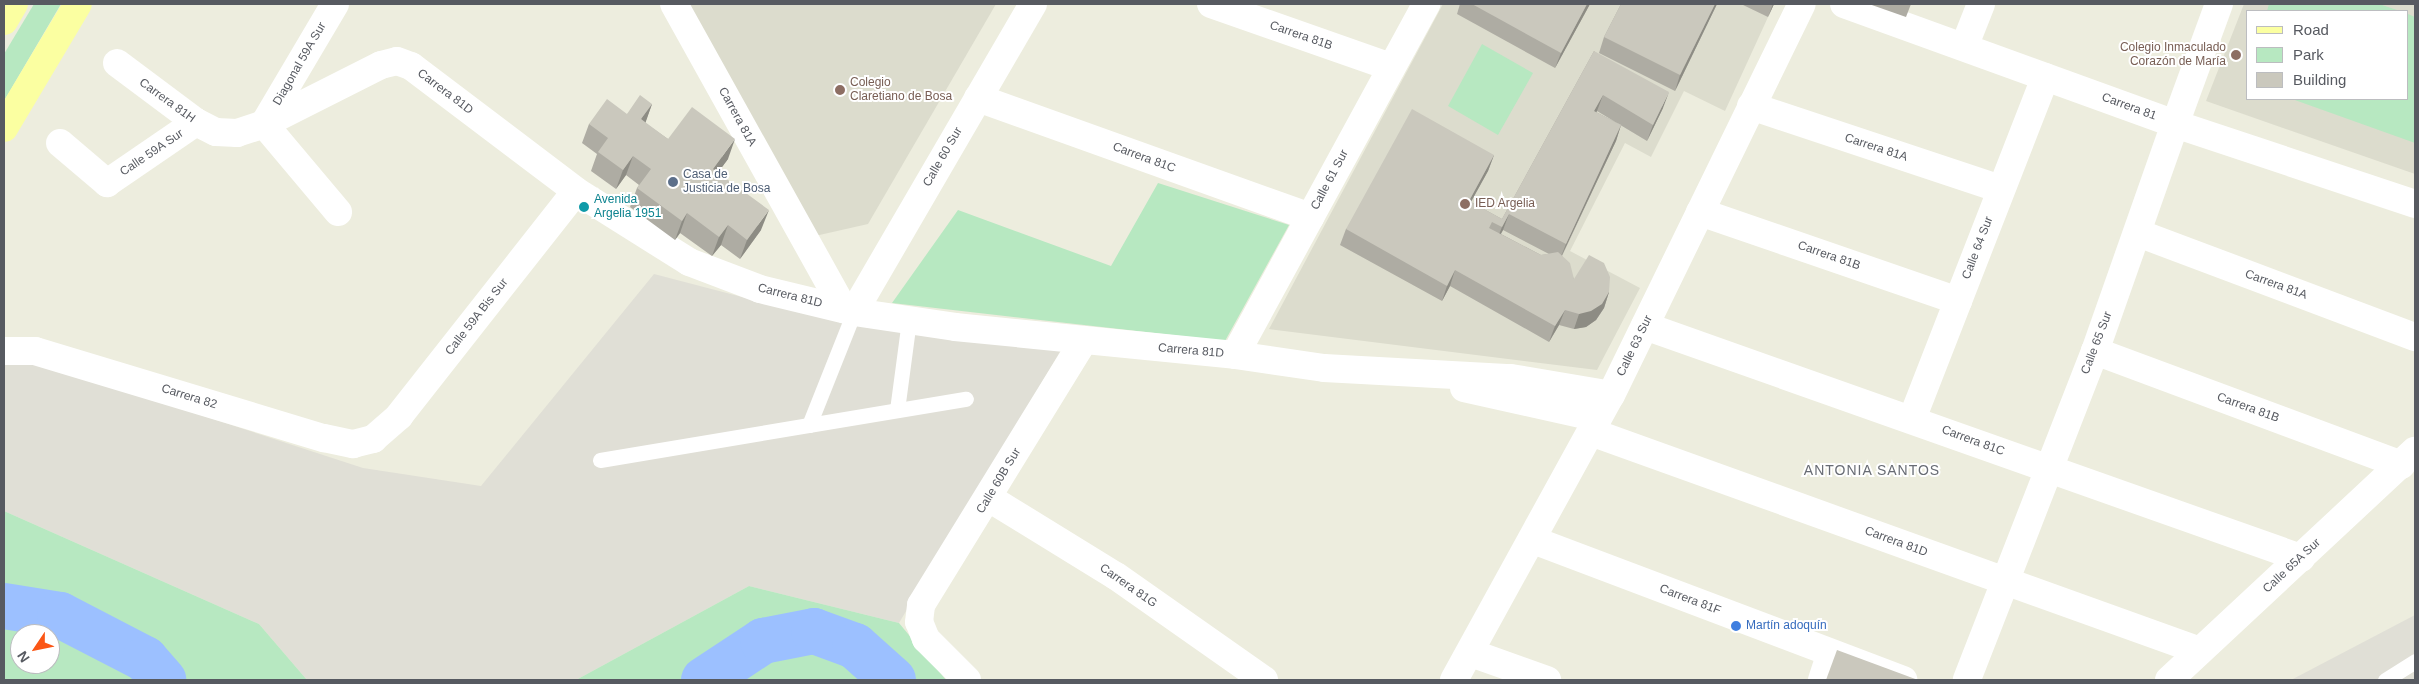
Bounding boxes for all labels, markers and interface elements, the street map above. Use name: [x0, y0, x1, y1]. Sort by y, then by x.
legend: [2246, 10, 2409, 100]
street label: Carrera 81B: [1268, 19, 1334, 53]
street label: Diagonal 59A Sur: [270, 20, 330, 108]
text: Road: [2293, 21, 2329, 38]
place label: Colegio Inmaculado Corazón de María: [2120, 41, 2226, 69]
text: Park: [2293, 46, 2324, 63]
marker: Colegio Inmaculado Corazón de María: [2230, 49, 2242, 61]
street label: Carrera 81D: [414, 66, 476, 118]
text: Building: [2293, 71, 2346, 88]
street label: Carrera 81H: [136, 76, 198, 126]
place label: Colegio Claretiano de Bosa: [850, 76, 952, 104]
marker: Colegio Claretiano de Bosa: [834, 84, 846, 96]
street label: Carrera 81A: [715, 85, 759, 149]
street label: Carrera 81: [2100, 90, 2158, 124]
street label: Calle 60 Sur: [920, 125, 966, 189]
street label: Calle 59A Sur: [117, 126, 187, 180]
street label: Carrera 81A: [1843, 131, 1909, 165]
street label: Carrera 81C: [1111, 140, 1177, 176]
street label: Calle 61 Sur: [1308, 147, 1352, 213]
place label: Casa de Justicia de Bosa: [683, 168, 770, 196]
marker: Casa de Justicia de Bosa: [667, 176, 679, 188]
place label: Avenida Argelia 1951: [594, 193, 661, 221]
place label: IED Argelia: [1475, 197, 1536, 211]
marker: IED Argelia: [1459, 198, 1471, 210]
marker: Avenida Argelia 1951: [578, 201, 590, 213]
street label: Calle 64 Sur: [1959, 215, 1997, 281]
street label: Carrera 81B: [1796, 239, 1862, 273]
street label: Carrera 81A: [2243, 267, 2309, 303]
street label: Calle 59A Bis Sur: [442, 276, 512, 358]
street label: Carrera 81D: [756, 281, 824, 311]
street label: Calle 65 Sur: [2078, 310, 2116, 376]
street label: Calle 63 Sur: [1614, 313, 1656, 379]
street label: Carrera 81D: [1157, 341, 1225, 361]
street label: Carrera 82: [159, 382, 219, 412]
street label: Carrera 81B: [2215, 390, 2281, 426]
street label: Carrera 81C: [1940, 423, 2006, 459]
street label: Calle 60B Sur: [974, 446, 1024, 516]
district label: ANTONIA SANTOS: [1802, 462, 1942, 478]
street label: Carrera 81D: [1863, 524, 1929, 560]
street label: Calle 65A Sur: [2260, 535, 2324, 597]
street label: Carrera 81G: [1097, 561, 1159, 611]
street label: Carrera 81F: [1657, 582, 1723, 618]
place label: Martín adoquín: [1746, 619, 1827, 633]
marker: Martín adoquín: [1730, 620, 1742, 632]
north arrow: [10, 624, 60, 674]
text: N: [14, 648, 33, 665]

